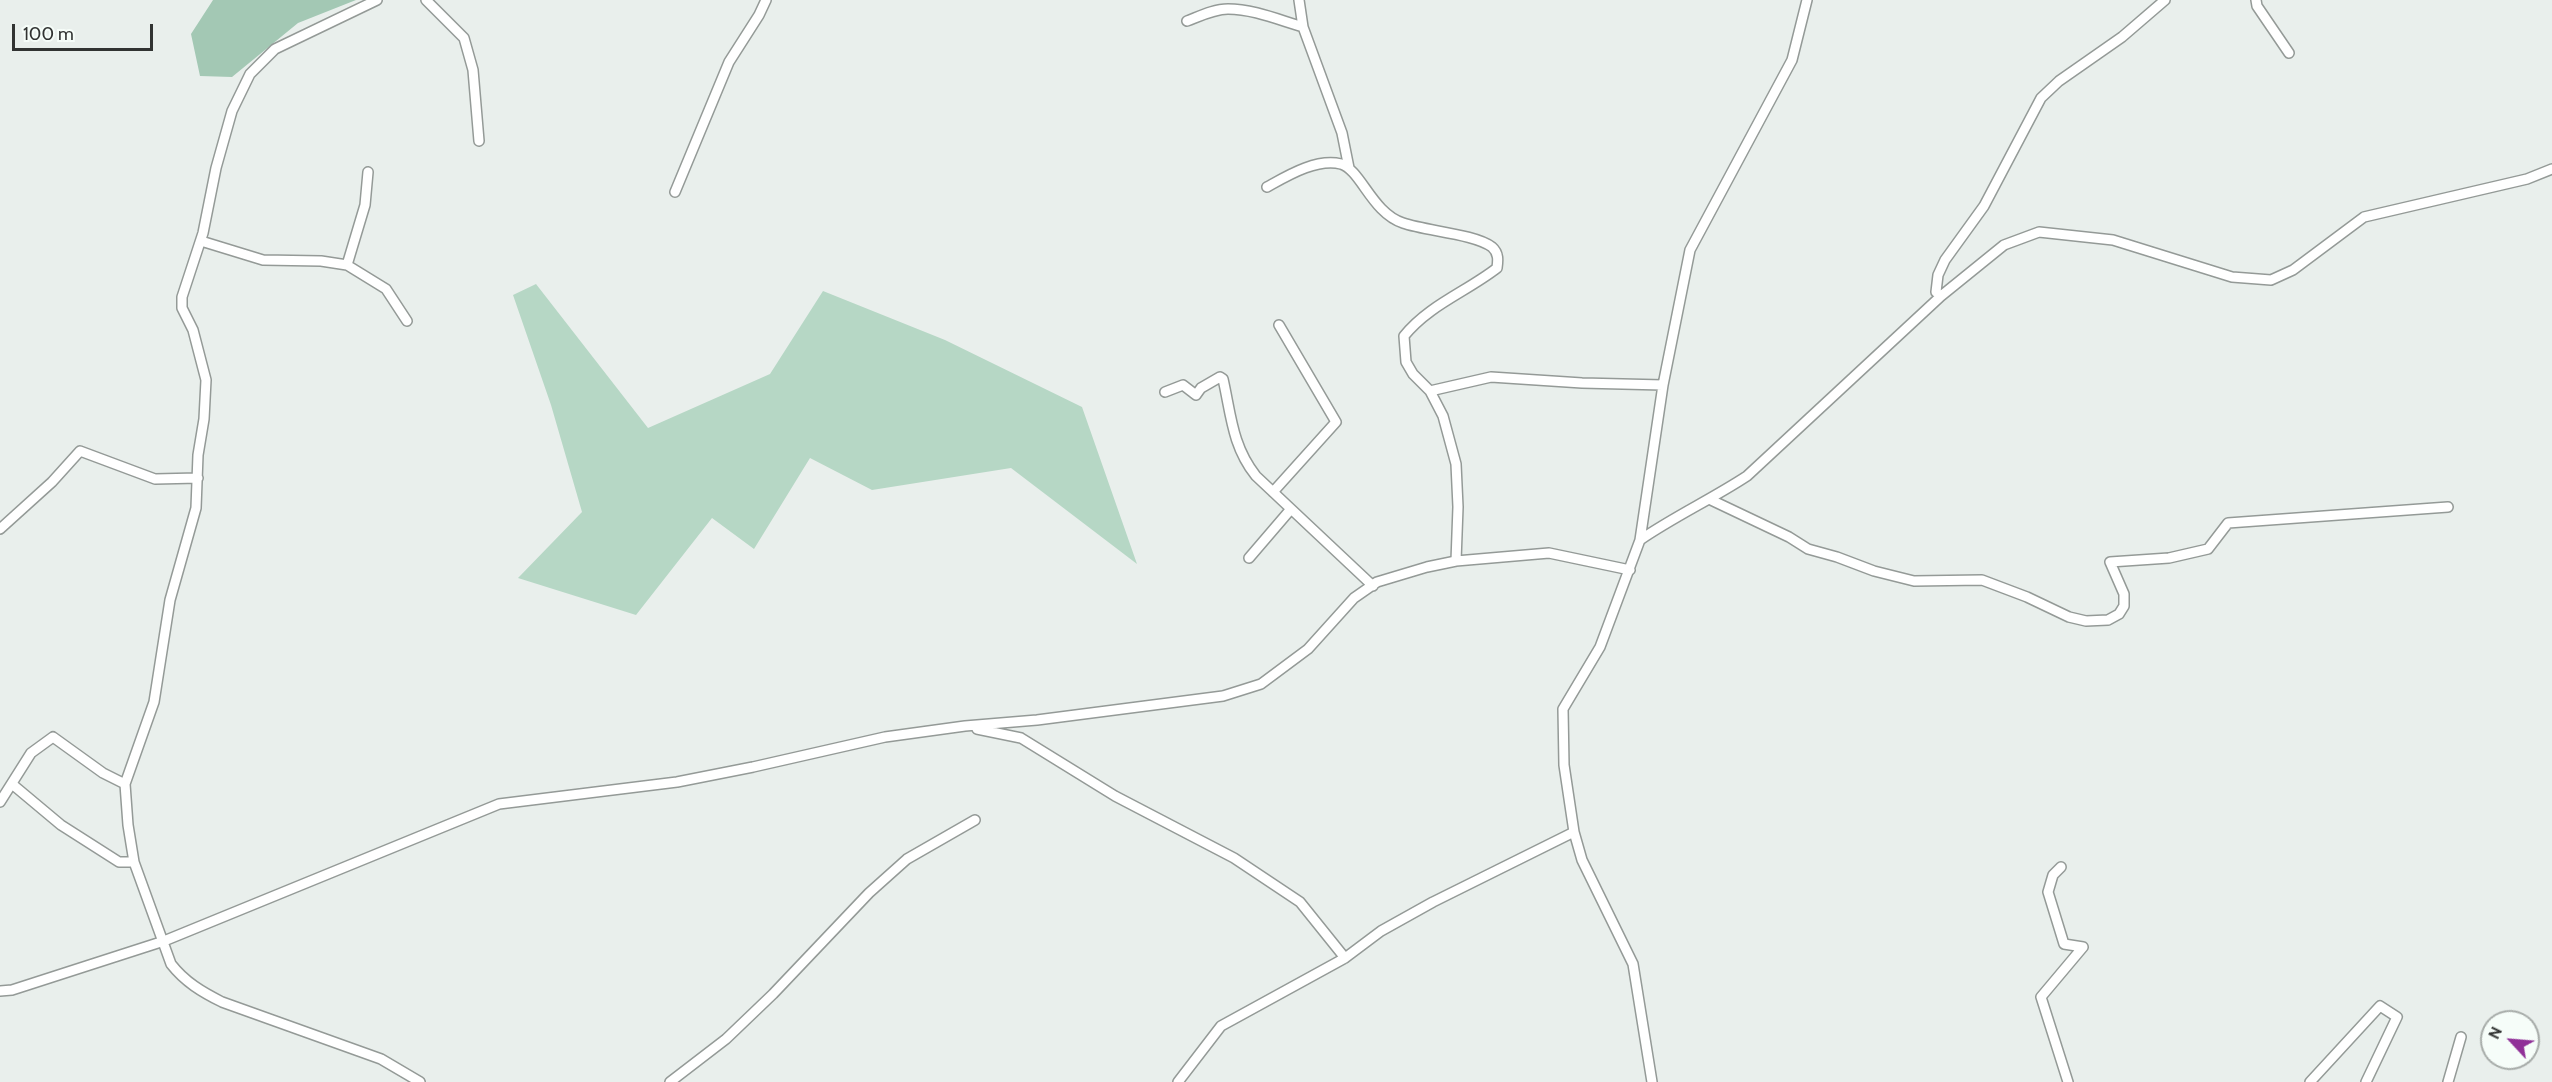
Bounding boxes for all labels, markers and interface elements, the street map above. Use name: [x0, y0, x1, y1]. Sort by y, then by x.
scale bar: [15, 12, 156, 50]
text: 100 m: [23, 23, 74, 45]
north arrow: [2480, 1010, 2540, 1070]
text: N: [2484, 1024, 2506, 1042]

